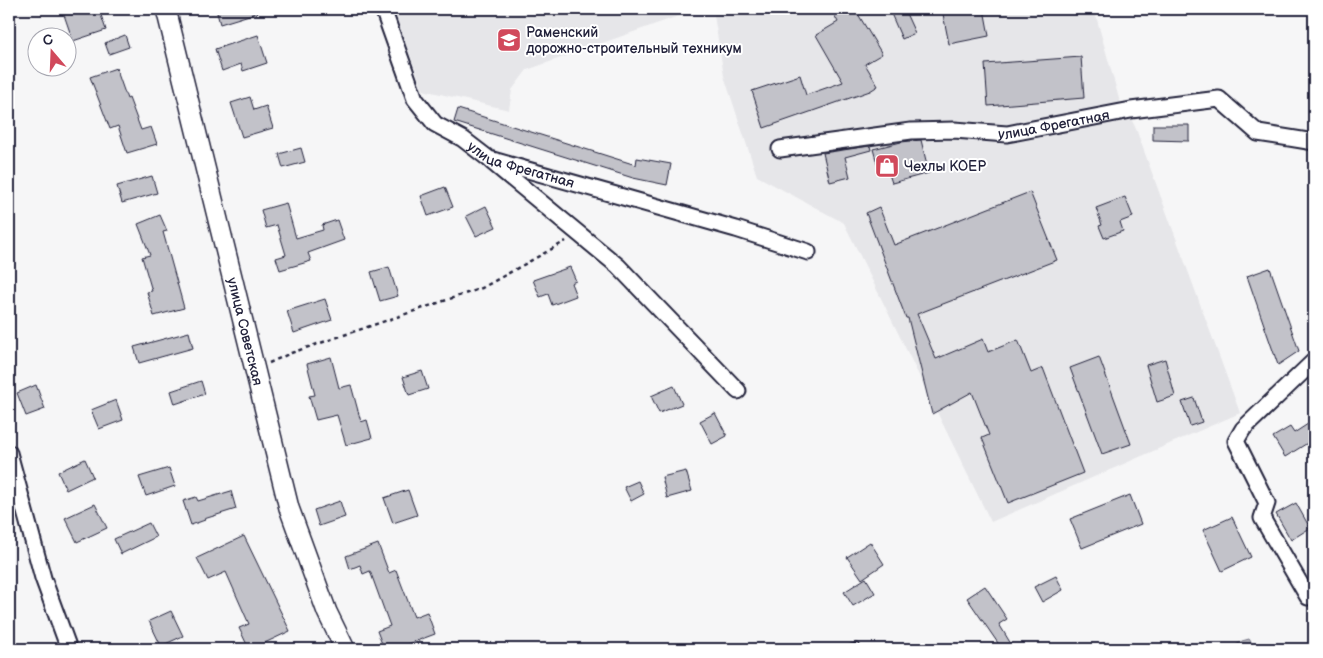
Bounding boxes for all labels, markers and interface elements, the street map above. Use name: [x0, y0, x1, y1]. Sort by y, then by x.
place label: Раменский дорожно-строительный техникум: [526, 24, 742, 57]
school or university icon: Раменский дорожно-строительный техникум: [496, 27, 522, 53]
north arrow: [28, 28, 78, 78]
text: С: [41, 30, 56, 50]
street label: улица Фрегатная: [997, 106, 1111, 143]
street label: улица Фрегатная: [464, 138, 576, 192]
shop icon: Чехлы КОЕР: [874, 153, 900, 179]
place label: Чехлы КОЕР: [904, 158, 986, 175]
street label: улица Советская: [223, 276, 267, 388]

